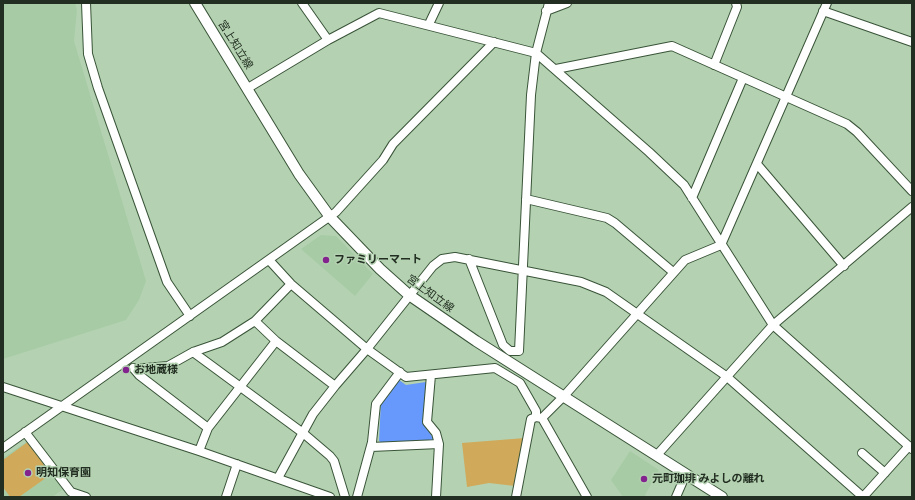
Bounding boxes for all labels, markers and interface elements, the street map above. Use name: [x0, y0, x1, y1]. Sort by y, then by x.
street label: 宮上知立線: [215, 18, 255, 72]
place label: ファミリーマート: [334, 253, 422, 267]
marker: ファミリーマート: [321, 255, 331, 265]
street label: 宮上知立線: [404, 272, 456, 316]
place label: お地蔵様: [134, 363, 178, 377]
marker: お地蔵様: [121, 365, 131, 375]
place label: 明知保育園: [36, 466, 91, 480]
marker: 明知保育園: [23, 468, 33, 478]
place label: 元町珈琲 みよしの離れ: [652, 472, 765, 486]
marker: 元町珈琲 みよしの離れ: [639, 474, 649, 484]

